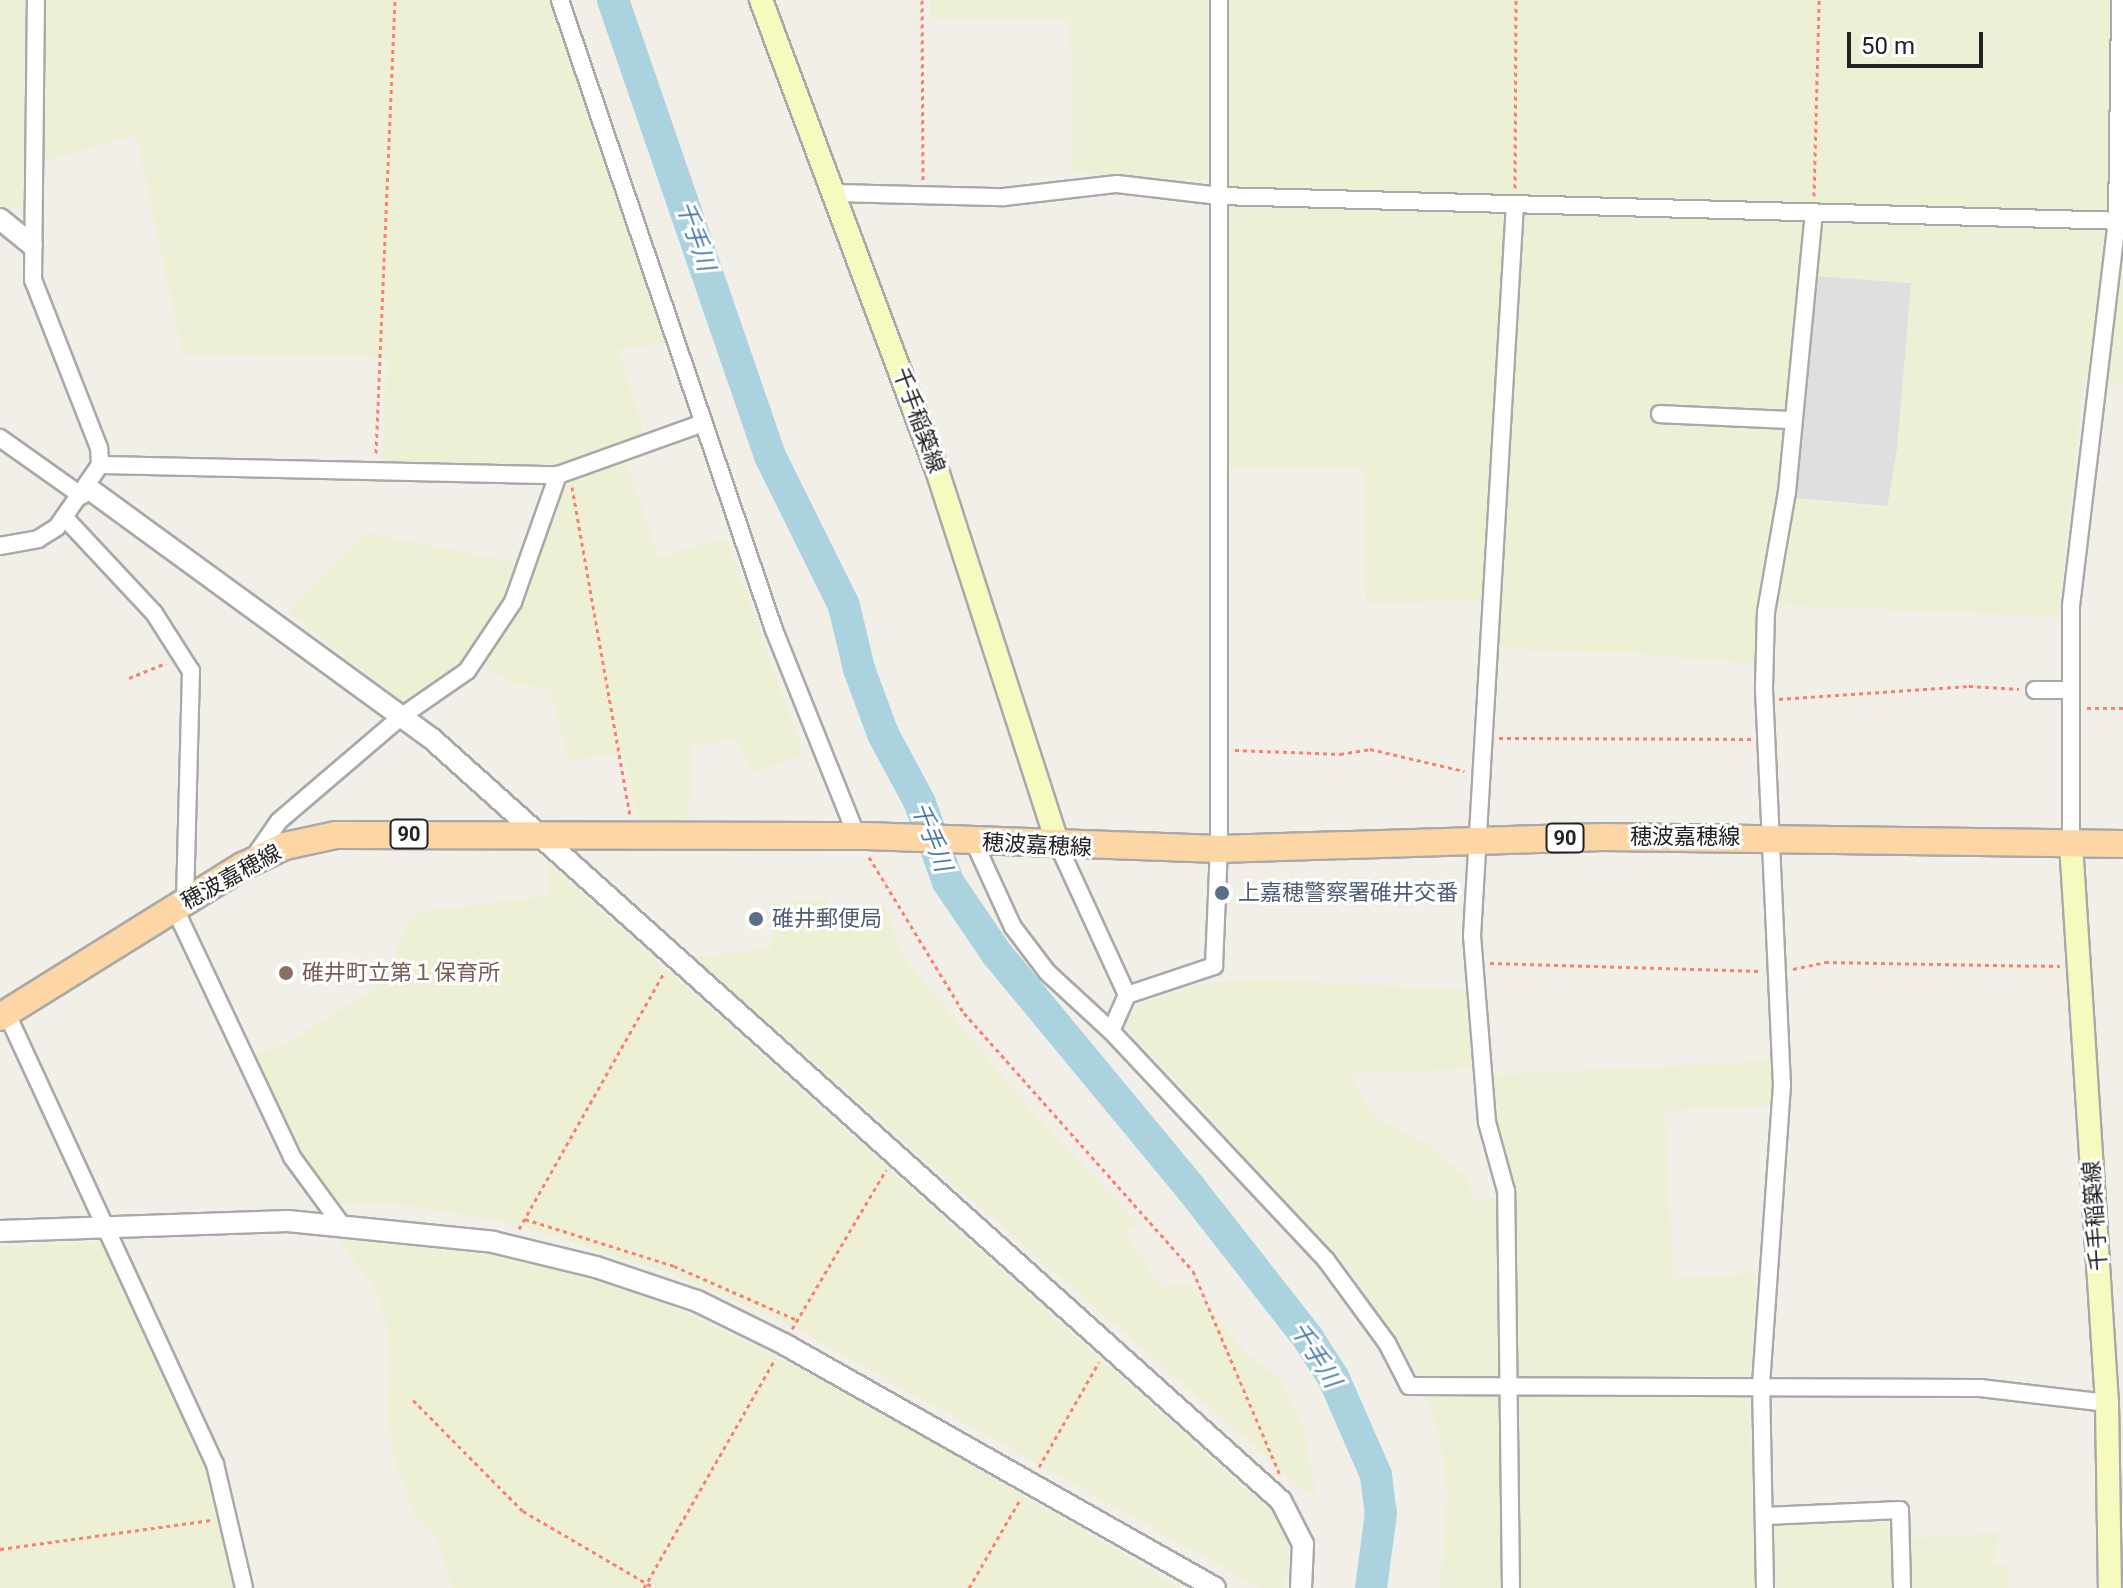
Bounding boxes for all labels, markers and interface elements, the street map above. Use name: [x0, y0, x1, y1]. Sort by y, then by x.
scale bar: [1851, 16, 1987, 66]
text: 50 m: [1861, 32, 1915, 60]
water label: 千手川: [670, 197, 720, 275]
street label: 千手稲築線: [888, 364, 950, 476]
water label: 千手川: [905, 798, 957, 876]
road number: 90: [389, 818, 429, 850]
road number: 90: [1545, 822, 1585, 854]
street label: 穂波嘉穂線: [1630, 824, 1740, 850]
street label: 穂波嘉穂線: [981, 829, 1093, 861]
street label: 穂波嘉穂線: [176, 839, 286, 915]
place label: 上嘉穂警察署碓井交番: [1238, 880, 1458, 906]
marker: 上嘉穂警察署碓井交番: [1213, 884, 1231, 902]
place label: 碓井郵便局: [772, 906, 882, 932]
marker: 碓井郵便局: [747, 910, 765, 928]
place label: 碓井町立第１保育所: [302, 960, 500, 986]
marker: 碓井町立第１保育所: [277, 964, 295, 982]
street label: 千手稲築線: [2078, 1160, 2112, 1272]
water label: 千手川: [1284, 1317, 1346, 1393]

